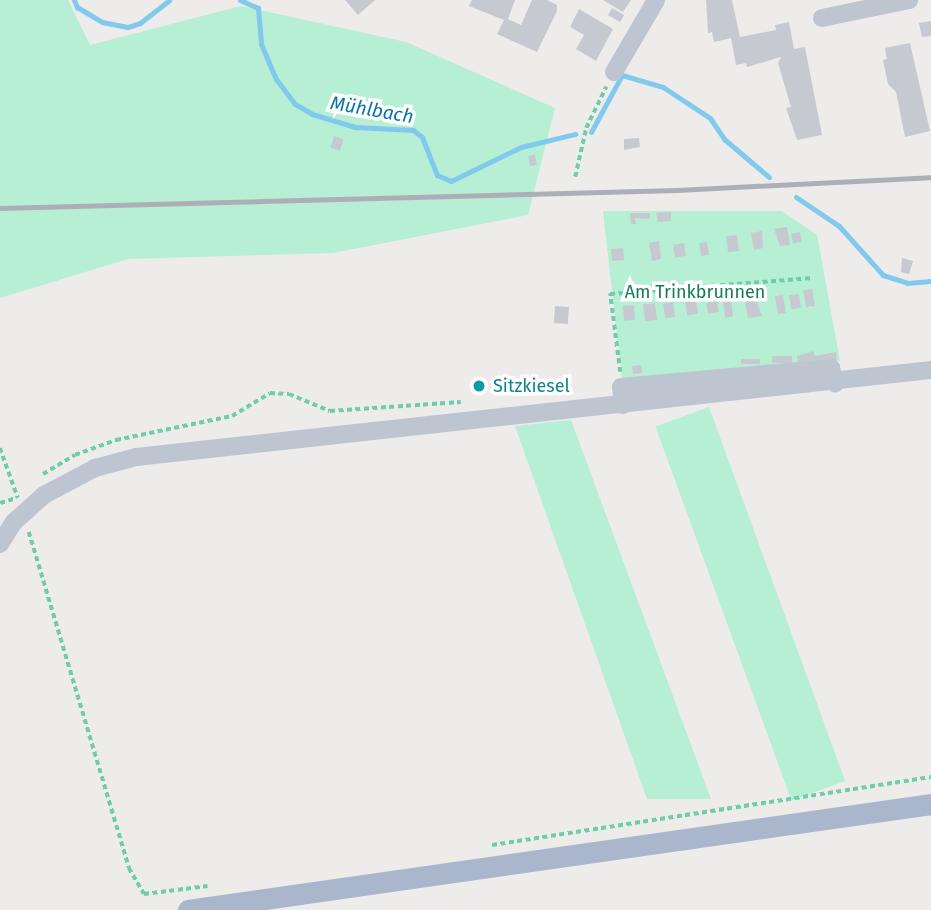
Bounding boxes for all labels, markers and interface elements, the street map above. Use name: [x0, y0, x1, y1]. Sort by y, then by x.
water label: Mühlbach: [329, 91, 415, 129]
park label: Am Trinkbrunnen: [625, 281, 765, 303]
place label: Sitzkiesel: [493, 375, 570, 397]
marker: Sitzkiesel: [471, 378, 487, 394]

